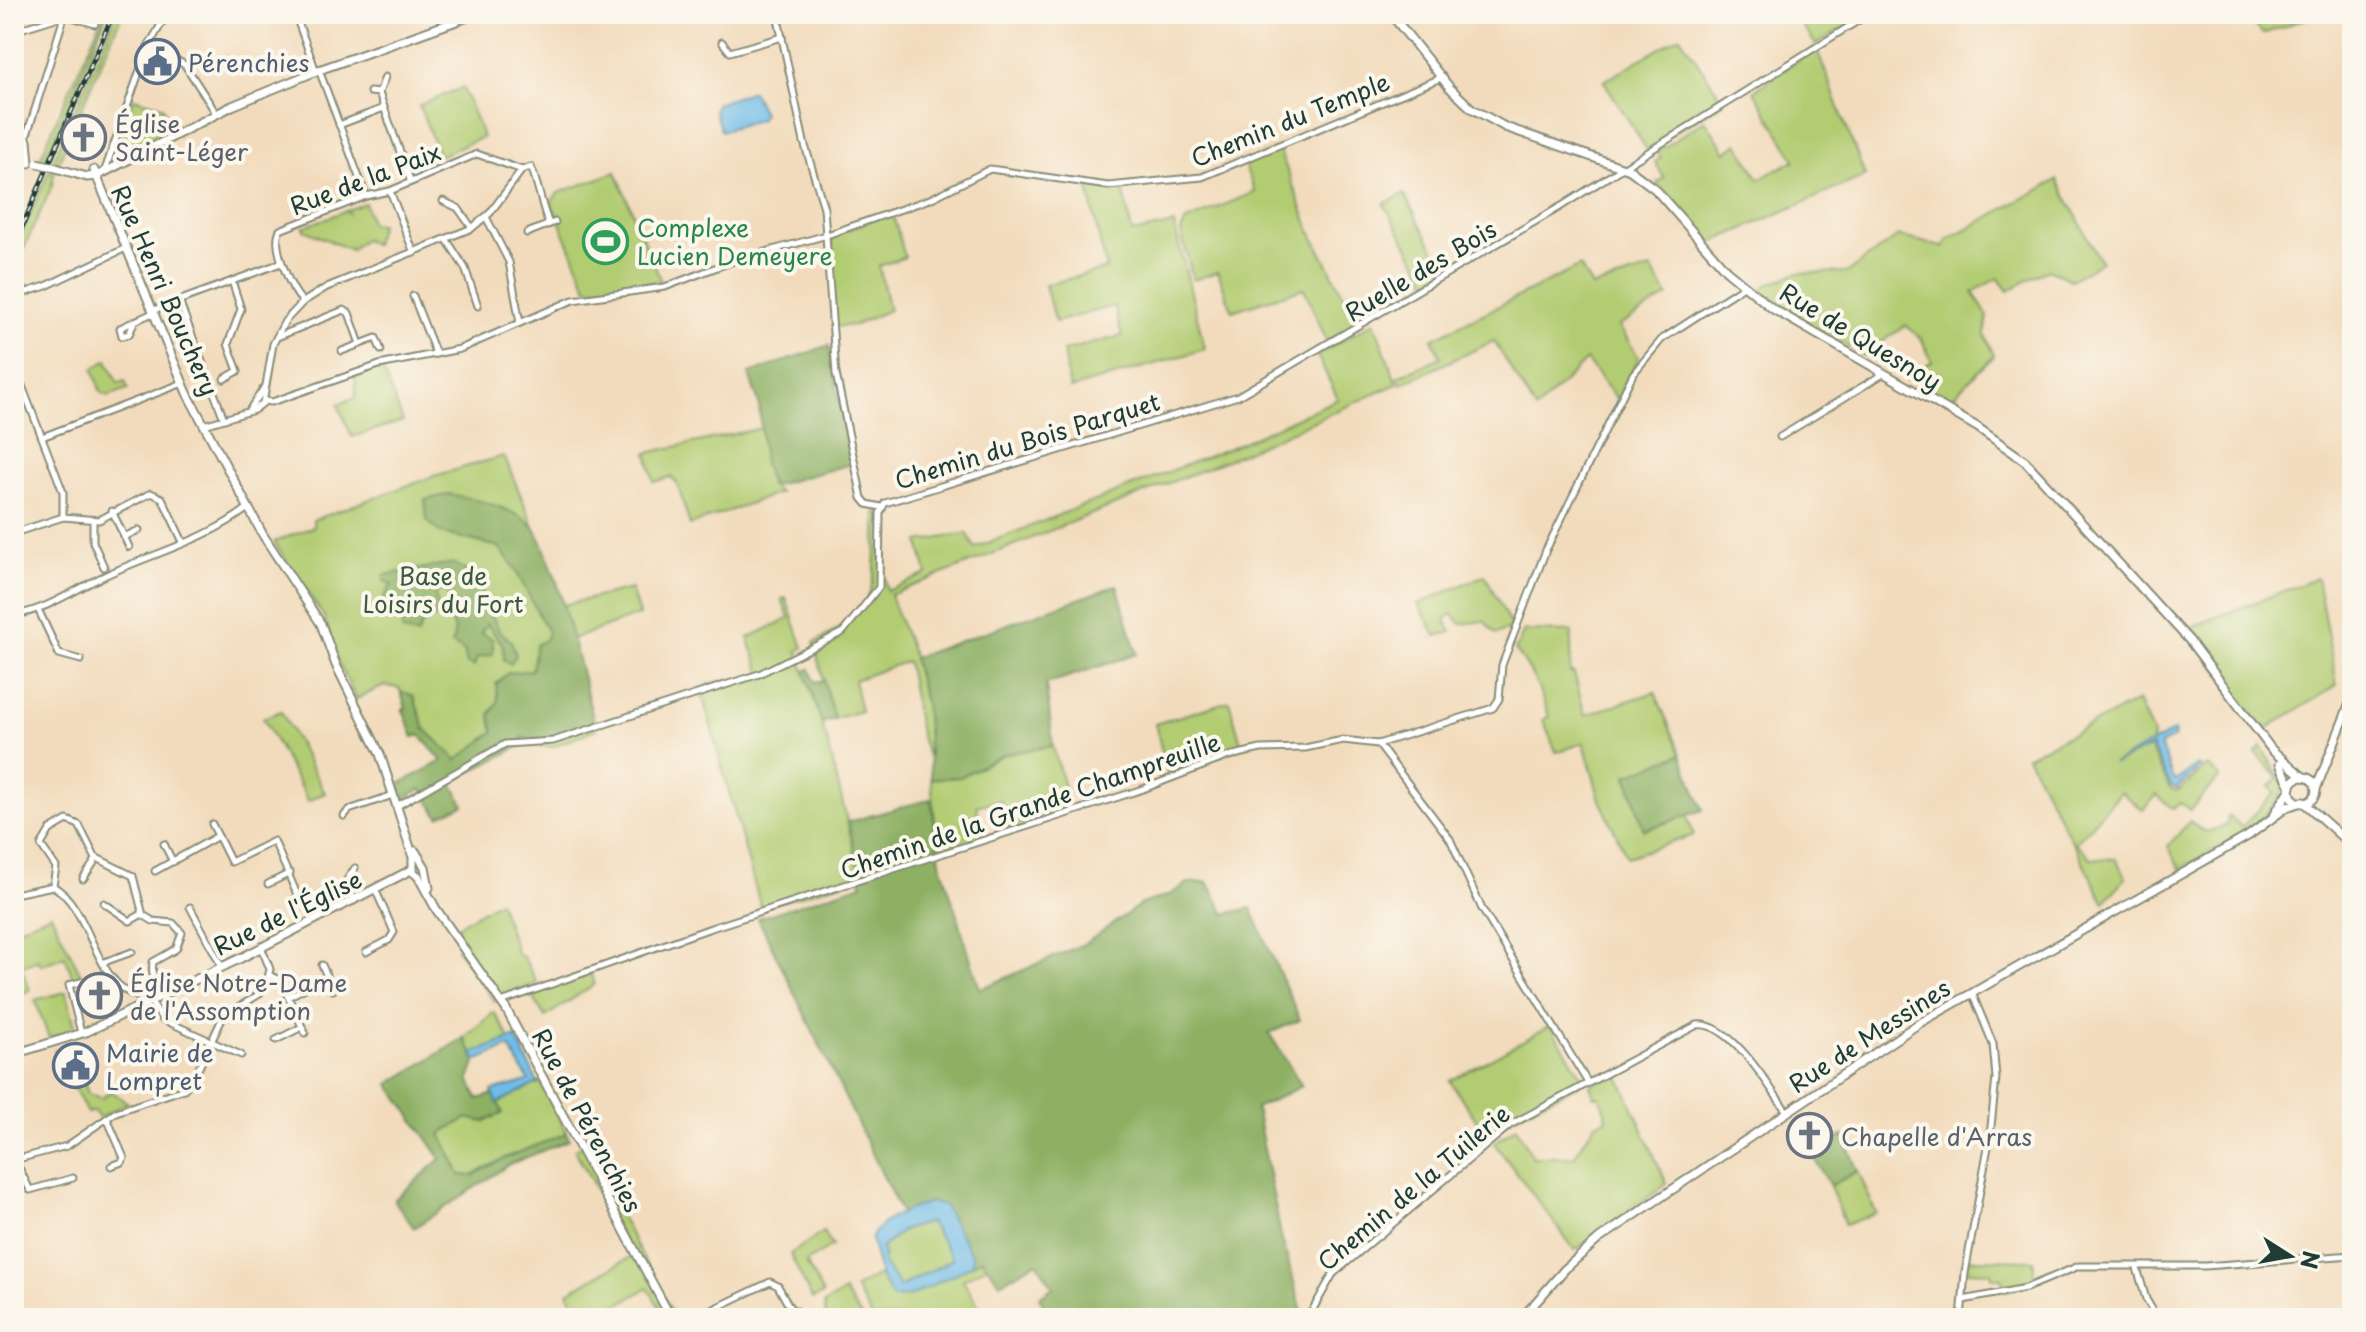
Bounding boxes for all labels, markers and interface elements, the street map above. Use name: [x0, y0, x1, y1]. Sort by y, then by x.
public building icon: Pérenchies: [133, 38, 181, 86]
place label: Pérenchies: [188, 44, 309, 80]
street label: Chemin du Temple: [1185, 63, 1395, 175]
place label: Église Saint-Léger: [115, 105, 249, 169]
church icon: Église Saint-Léger: [60, 113, 108, 161]
street label: Rue de la Paix: [284, 133, 446, 223]
street label: Rue Henri Bouchery: [103, 179, 229, 401]
place label: Complexe Lucien Demeyere: [637, 209, 833, 273]
street label: Ruelle des Bois: [1337, 210, 1503, 330]
sports icon: Complexe Lucien Demeyere: [582, 217, 630, 265]
street label: Rue de Quesnoy: [1773, 274, 1949, 398]
street label: Chemin du Bois Parquet: [890, 382, 1164, 498]
park label: Base de Loisirs du Fort: [362, 557, 524, 621]
street label: Chemin de la Grande Champreuille: [835, 723, 1225, 887]
street label: Rue de l'Église: [207, 860, 367, 964]
place label: Église Notre-Dame de l'Assomption: [130, 964, 347, 1028]
street label: Rue de Messines: [1781, 969, 1957, 1101]
church icon: Église Notre-Dame de l'Assomption: [75, 972, 123, 1020]
street label: Rue de Pérenchies: [524, 1022, 652, 1218]
place label: Mairie de Lompret: [106, 1034, 214, 1098]
public building icon: Mairie de Lompret: [51, 1042, 99, 1090]
street label: Chemin de la Tuilerie: [1309, 1096, 1517, 1278]
church icon: Chapelle d'Arras: [1786, 1112, 1834, 1160]
place label: Chapelle d'Arras: [1841, 1118, 2032, 1154]
north arrow: [2250, 1216, 2330, 1296]
text: N: [2293, 1248, 2329, 1272]

